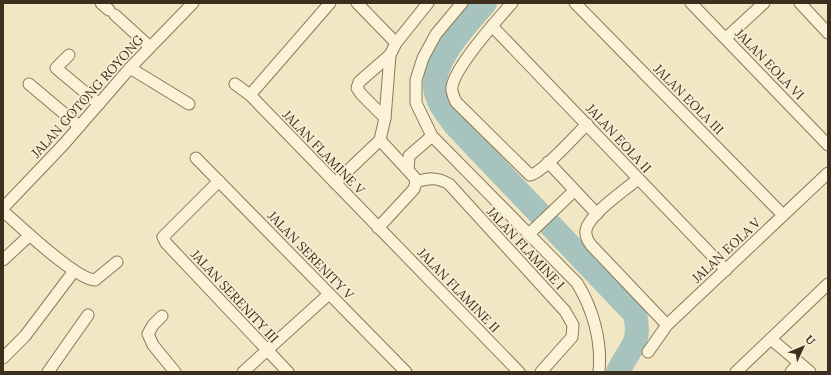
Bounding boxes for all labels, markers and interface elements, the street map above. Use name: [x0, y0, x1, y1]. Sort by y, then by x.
street label: JALAN EOLA VI: [731, 25, 808, 103]
street label: JALAN GOTONG ROYONG: [27, 31, 147, 162]
street label: JALAN EOLA III: [649, 60, 727, 138]
street label: JALAN EOLA II: [582, 100, 655, 176]
street label: JALAN FLAMINE V: [278, 106, 369, 199]
street label: JALAN FLAMINE I: [482, 203, 568, 293]
street label: JALAN SERENITY V: [263, 207, 358, 304]
street label: JALAN EOLA V: [688, 214, 765, 287]
street label: JALAN FLAMINE II: [413, 244, 503, 336]
street label: JALAN SERENITY III: [186, 246, 282, 346]
north arrow: [783, 327, 823, 367]
text: U: [802, 332, 819, 348]

